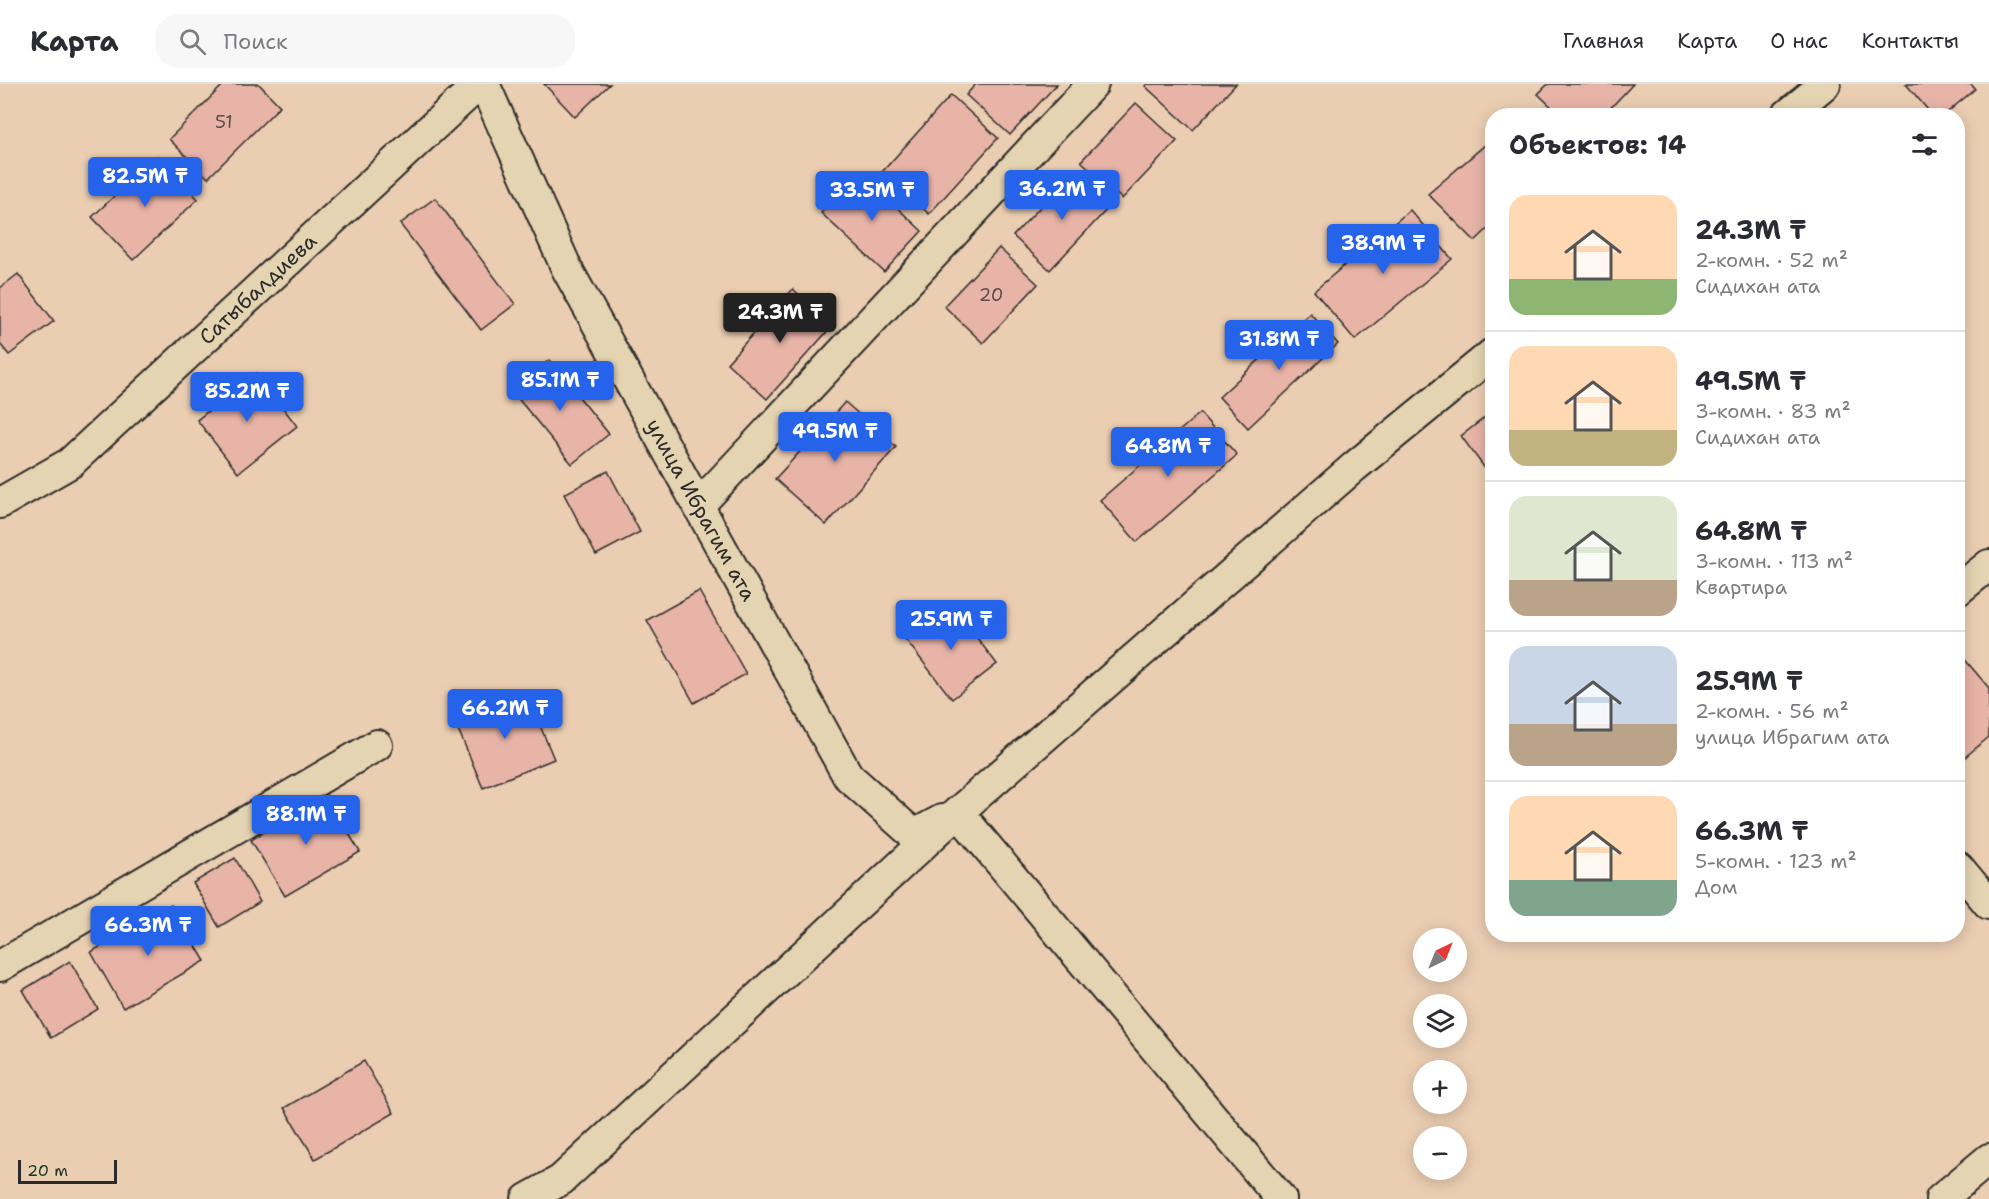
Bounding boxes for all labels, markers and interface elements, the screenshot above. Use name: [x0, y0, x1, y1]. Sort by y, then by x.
search box: [155, 14, 575, 68]
text: Карта: [30, 22, 119, 60]
icon: search: [176, 25, 209, 58]
text: Поиск: [224, 27, 288, 56]
text: Главная: [1563, 27, 1644, 55]
text: Карта: [1677, 27, 1737, 55]
text: О нас: [1770, 27, 1828, 55]
text: Контакты: [1861, 27, 1959, 55]
house number: 51: [215, 110, 233, 134]
text: Объектов: 14: [1509, 127, 1686, 162]
icon: filters: [1908, 128, 1941, 161]
pin: 82.5M ₸: [90, 157, 200, 208]
text: 82.5M ₸: [102, 163, 188, 189]
pin: 36.2M ₸: [1007, 170, 1117, 221]
pin: 33.5M ₸: [817, 171, 927, 222]
text: 36.2M ₸: [1019, 176, 1105, 202]
text: 33.5M ₸: [829, 177, 915, 203]
text: 24.3M ₸: [1695, 212, 1806, 247]
icon: home: [1557, 219, 1629, 291]
pin: 38.9M ₸: [1328, 224, 1438, 275]
street label: Сатыбалдиева: [193, 227, 323, 351]
text: 38.9M ₸: [1341, 230, 1425, 256]
text: 2-комн. · 52 m²: [1695, 247, 1848, 273]
text: Сидихан ата: [1695, 273, 1820, 299]
house number: 20: [979, 283, 1003, 307]
pin: 24.3M ₸: [725, 293, 835, 344]
text: 24.3M ₸: [737, 299, 823, 325]
pin: 31.8M ₸: [1224, 320, 1334, 371]
text: 31.8M ₸: [1239, 326, 1319, 352]
pin: 85.1M ₸: [505, 361, 615, 412]
text: 49.5M ₸: [1695, 363, 1806, 398]
text: 85.1M ₸: [521, 367, 599, 393]
icon: home: [1557, 370, 1629, 442]
pin: 85.2M ₸: [192, 372, 302, 423]
text: 85.2M ₸: [204, 378, 290, 404]
text: 3-комн. · 83 m²: [1695, 398, 1851, 424]
pin: 49.5M ₸: [780, 412, 890, 463]
street label: улица Ибрагим ата: [639, 414, 763, 606]
text: 49.5M ₸: [792, 418, 878, 444]
text: Сидихан ата: [1695, 424, 1820, 450]
pin: 64.8M ₸: [1113, 427, 1223, 478]
text: 64.8M ₸: [1125, 433, 1211, 459]
text: 64.8M ₸: [1695, 513, 1807, 548]
icon: home: [1557, 520, 1629, 592]
text: 3-комн. · 113 m²: [1695, 548, 1853, 574]
text: Квартира: [1695, 574, 1787, 600]
pin: 25.9M ₸: [896, 600, 1006, 651]
text: 25.9M ₸: [910, 606, 992, 632]
text: 25.9M ₸: [1695, 663, 1803, 698]
icon: home: [1557, 670, 1629, 742]
pin: 66.2M ₸: [450, 689, 560, 740]
text: 66.2M ₸: [462, 695, 548, 721]
text: 2-комн. · 56 m²: [1695, 698, 1849, 724]
text: улица Ибрагим ата: [1695, 724, 1889, 750]
pin: 88.1M ₸: [251, 795, 361, 846]
text: 88.1M ₸: [266, 801, 346, 827]
text: 66.3M ₸: [1695, 813, 1808, 848]
icon: home: [1557, 820, 1629, 892]
text: 5-комн. · 123 m²: [1695, 848, 1857, 874]
text: Дом: [1695, 874, 1737, 900]
pin: 66.3M ₸: [93, 906, 203, 957]
text: 66.3M ₸: [105, 912, 191, 938]
north arrow: [1413, 928, 1467, 982]
map controls: [1413, 928, 1467, 1180]
button: layers: [1413, 994, 1467, 1048]
button: +: [1413, 1060, 1467, 1114]
button: −: [1413, 1126, 1467, 1180]
scale bar: [18, 1157, 117, 1184]
text: 20 m: [27, 1160, 68, 1181]

